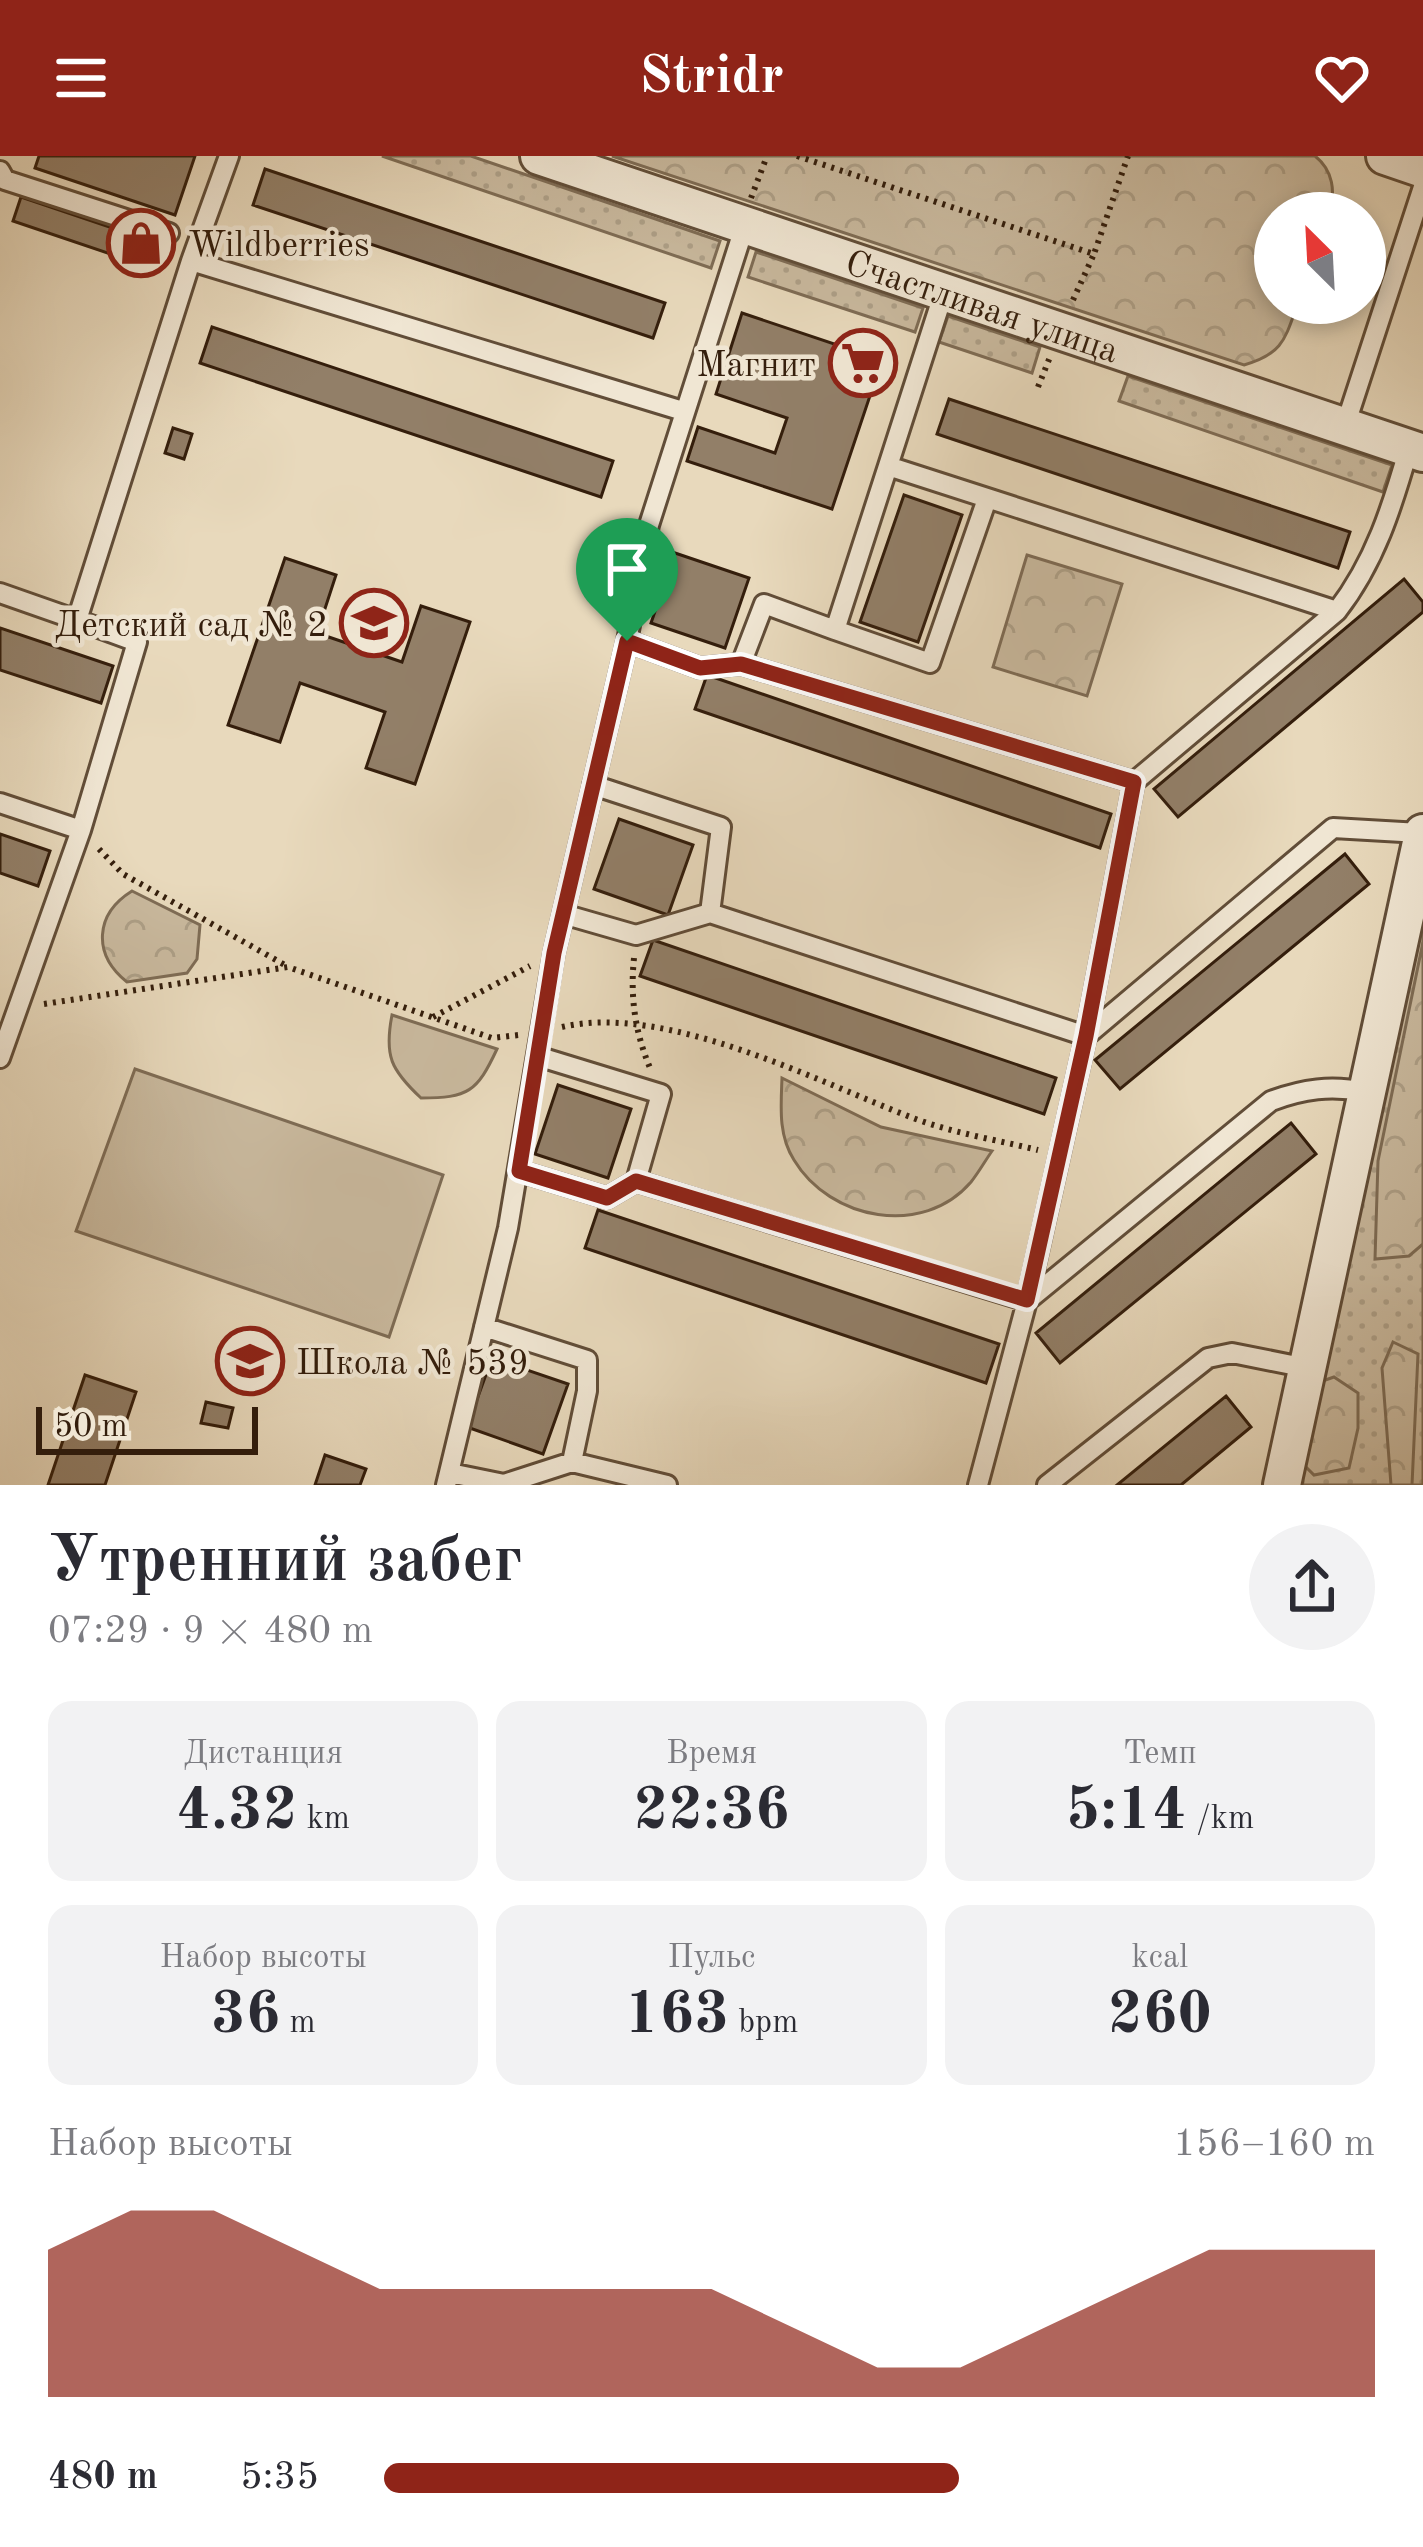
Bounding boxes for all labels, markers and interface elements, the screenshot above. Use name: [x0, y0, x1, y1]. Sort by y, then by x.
icon: menu: [48, 45, 114, 111]
icon: heart: [1309, 45, 1375, 111]
text: Stridr: [639, 51, 784, 105]
north arrow: [1254, 192, 1386, 324]
map controls: [1254, 192, 1386, 324]
shop icon: Wildberries: [106, 208, 176, 278]
place label: Wildberries: [188, 229, 370, 265]
street label: Счастливая улица: [840, 246, 1123, 371]
supermarket icon: Магнит: [828, 328, 898, 398]
place label: Магнит: [696, 349, 816, 385]
pin: [576, 518, 678, 641]
icon: arrive: [594, 536, 660, 602]
school or university icon: Детский сад № 2: [339, 588, 409, 658]
place label: Детский сад № 2: [55, 609, 328, 645]
school or university icon: Школа № 539: [215, 1326, 285, 1396]
place label: Школа № 539: [296, 1347, 529, 1383]
scale bar: [36, 1401, 258, 1454]
text: 50 m: [54, 1411, 128, 1444]
button: share: [1249, 1524, 1375, 1650]
text: Утренний забег: [48, 1530, 523, 1596]
text: 07:29 · 9 × 480 m: [48, 1612, 373, 1651]
text: Дистанция: [183, 1738, 343, 1771]
text: Время: [666, 1738, 757, 1771]
text: Темп: [1123, 1738, 1197, 1771]
text: 4.32: [176, 1782, 297, 1842]
text: 22:36: [633, 1782, 789, 1842]
text: 5:14: [1066, 1782, 1187, 1842]
text: km: [297, 1803, 350, 1836]
text: /km: [1187, 1803, 1254, 1836]
text: Набор высоты: [160, 1942, 367, 1975]
text: Пульс: [667, 1942, 756, 1975]
text: kcal: [1131, 1942, 1188, 1975]
text: 36: [211, 1986, 280, 2046]
text: 163: [625, 1986, 729, 2046]
text: 260: [1108, 1986, 1212, 2046]
text: m: [280, 2007, 316, 2040]
text: bpm: [729, 2007, 798, 2040]
text: Набор высоты: [48, 2125, 293, 2164]
text: 156–160 m: [1173, 2125, 1375, 2164]
text: 480 m: [48, 2458, 158, 2497]
text: 5:35: [240, 2458, 319, 2497]

